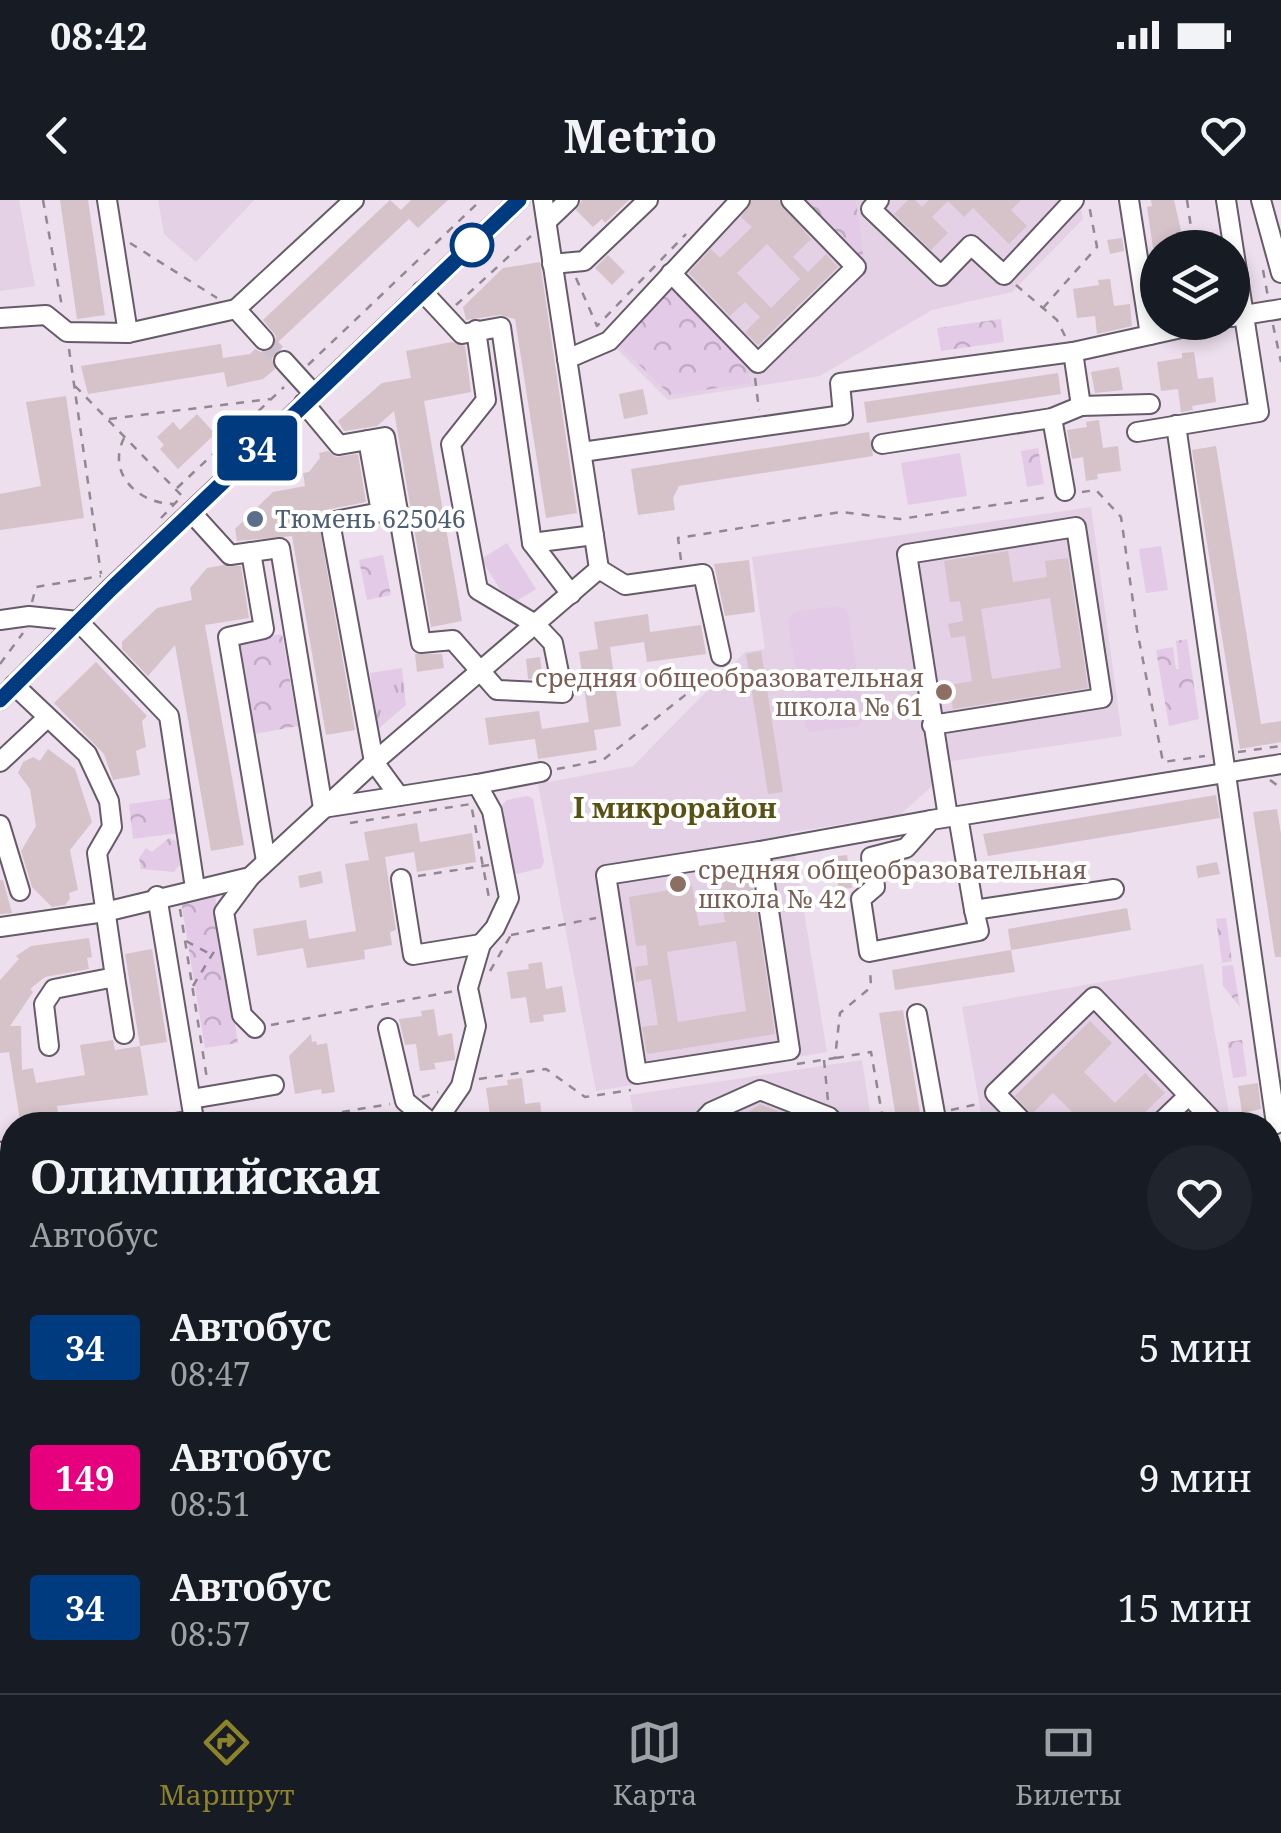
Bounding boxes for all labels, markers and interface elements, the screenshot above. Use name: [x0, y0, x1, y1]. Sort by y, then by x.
text: 08:42: [50, 9, 147, 61]
text: Metrio: [564, 105, 717, 166]
icon: back: [30, 108, 85, 163]
icon: heart: [1196, 108, 1251, 163]
unlabelled marker: [451, 224, 493, 266]
map controls: [1140, 230, 1250, 340]
button: layers: [1140, 230, 1250, 340]
line badge: 34: [212, 416, 302, 480]
text: 34: [237, 425, 277, 472]
place label: Тюмень 625046: [275, 501, 466, 535]
marker: Тюмень 625046: [244, 508, 266, 530]
place label: средняя общеобразовательная школа № 61: [535, 660, 924, 723]
marker: средняя общеобразовательная школа № 61: [933, 681, 955, 703]
district label: I микрорайон: [573, 788, 777, 826]
place label: средняя общеобразовательная школа № 42: [698, 852, 1087, 915]
marker: средняя общеобразовательная школа № 42: [667, 873, 689, 895]
text: Олимпийская: [30, 1143, 380, 1208]
button: heart: [1147, 1145, 1252, 1250]
text: Автобус: [30, 1213, 158, 1256]
text: Автобус: [170, 1300, 331, 1352]
text: 5 мин: [1138, 1321, 1252, 1373]
text: 34: [65, 1324, 105, 1371]
text: 08:47: [170, 1352, 251, 1395]
text: Автобус: [170, 1430, 331, 1482]
text: 9 мин: [1138, 1451, 1252, 1503]
text: 149: [55, 1454, 115, 1501]
text: 08:51: [170, 1482, 251, 1525]
text: Автобус: [170, 1560, 331, 1612]
text: 15 мин: [1117, 1581, 1252, 1633]
text: 34: [65, 1584, 105, 1631]
text: 08:57: [170, 1612, 251, 1655]
tab: Маршрут: [159, 1715, 295, 1813]
tab: Карта: [613, 1715, 697, 1813]
tab: Билеты: [1015, 1715, 1122, 1813]

